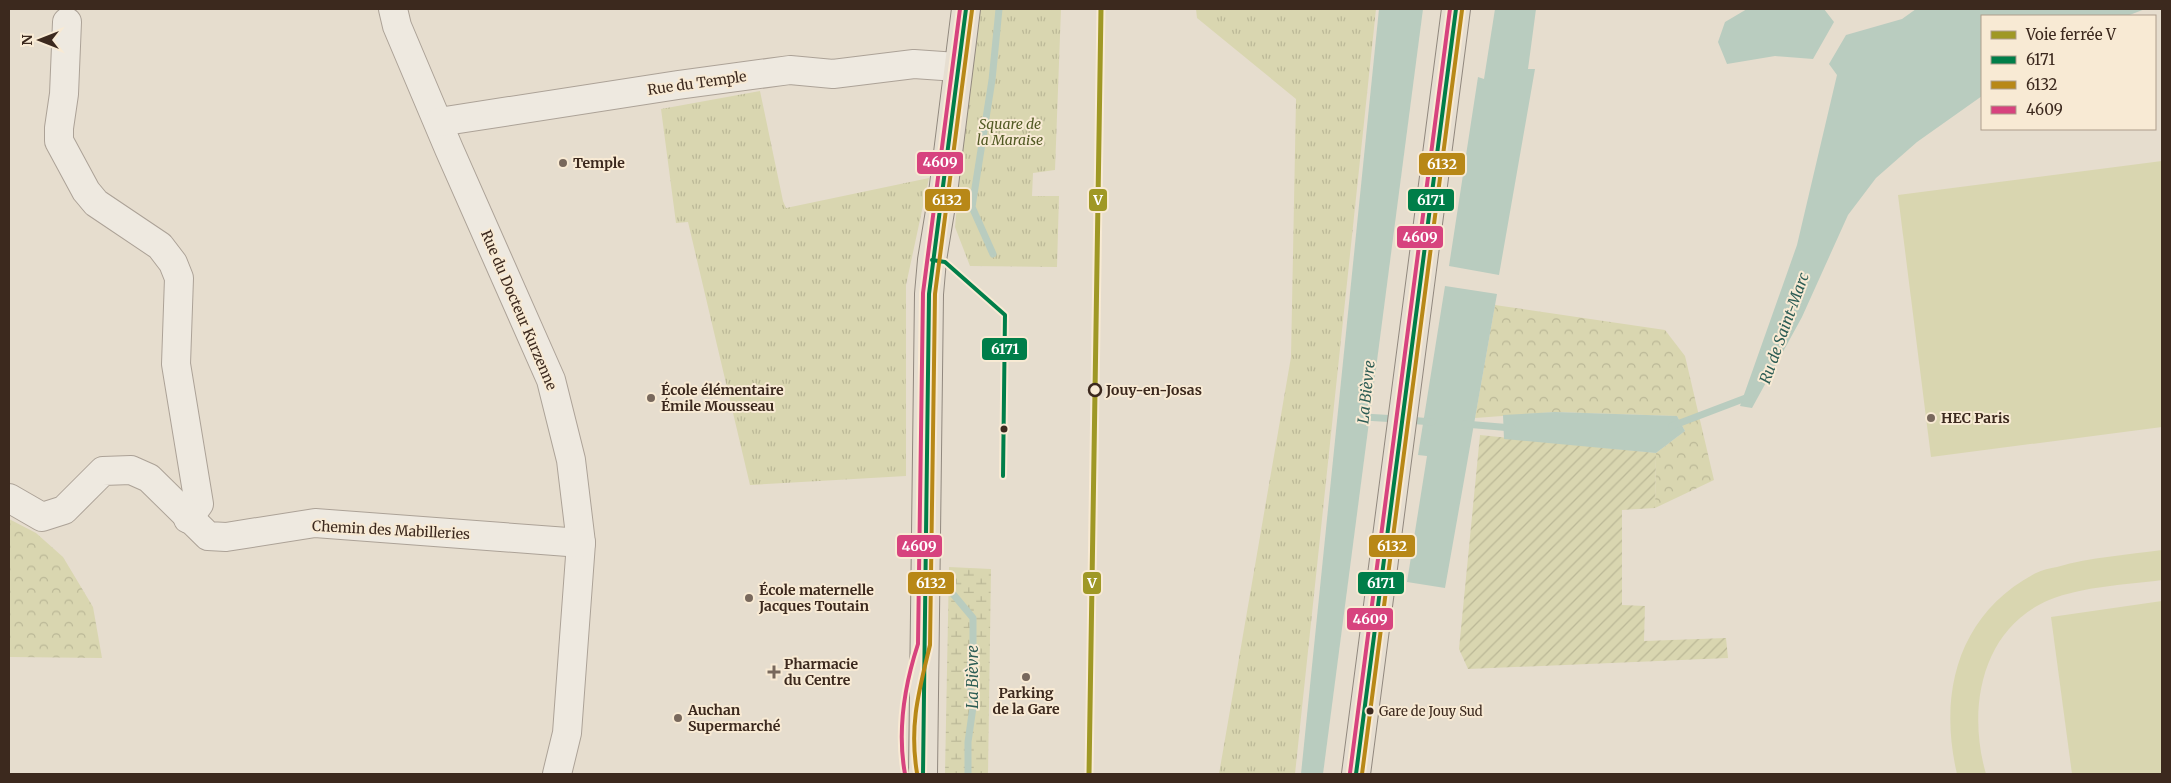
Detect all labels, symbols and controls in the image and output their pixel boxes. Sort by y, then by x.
north arrow [15,15,65,65]
legend [1981,15,2156,130]
text: Voie ferrée V [2025,25,2117,44]
text: N [18,34,36,46]
text: 6171 [2026,50,2055,69]
street label: Rue du Temple [646,67,748,99]
text: 6132 [2026,75,2058,94]
text: 4609 [2026,100,2063,119]
park label: Square de la Maraise [977,115,1043,149]
line badge: 4609 [916,151,964,175]
line badge: 6132 [1418,152,1466,176]
text: 4609 [922,153,958,171]
place label: Temple [573,154,625,172]
text: 6132 [1427,155,1457,173]
marker: Temple [557,157,569,169]
line badge: 6132 [924,188,971,212]
line badge: V [1088,188,1108,212]
line badge: 6171 [1407,188,1455,212]
text: 6132 [932,191,962,209]
text: V [1092,191,1103,209]
text: 6171 [1417,191,1446,209]
line badge: 4609 [1396,225,1444,249]
street label: Rue du Docteur Kurzenne [477,227,561,393]
text: 4609 [1402,228,1438,246]
water label: Ru de Saint-Marc [1755,270,1813,386]
line badge: 6171 [981,337,1028,361]
text: 6171 [991,340,1020,358]
water label: La Bièvre [1353,359,1379,425]
place label: École élémentaire Émile Mousseau [661,381,784,415]
place label: Jouy-en-Josas [1105,381,1202,399]
marker: Jouy-en-Josas [1088,383,1102,397]
marker: École élémentaire Émile Mousseau [645,392,657,404]
place label: HEC Paris [1941,409,2010,427]
marker: HEC Paris [1925,412,1937,424]
unlabelled marker [999,424,1009,434]
street label: Chemin des Mabilleries [312,517,470,543]
line badge: 4609 [896,534,943,558]
line badge: 6132 [1368,534,1416,558]
text: 4609 [901,537,937,555]
text: 6132 [1377,537,1407,555]
line badge: 6132 [907,571,955,595]
line badge: V [1082,571,1102,595]
line badge: 6171 [1357,571,1405,595]
text: 6132 [916,574,946,592]
text: V [1086,574,1097,592]
text: 6171 [1367,574,1396,592]
place label: École maternelle Jacques Toutain [758,581,874,615]
marker: École maternelle Jacques Toutain [743,592,755,604]
line badge: 4609 [1346,607,1394,631]
text: 4609 [1352,610,1388,628]
water label: La Bièvre [963,645,982,709]
place label: Pharmacie du Centre [784,655,859,689]
marker: Pharmacie du Centre [768,666,780,678]
marker: Parking de la Gare [1020,671,1032,683]
place label: Parking de la Gare [992,684,1060,718]
place label: Auchan Supermarché [687,701,781,735]
place label: Gare de Jouy Sud [1379,703,1483,720]
marker: Gare de Jouy Sud [1365,706,1375,716]
marker: Auchan Supermarché [672,712,684,724]

